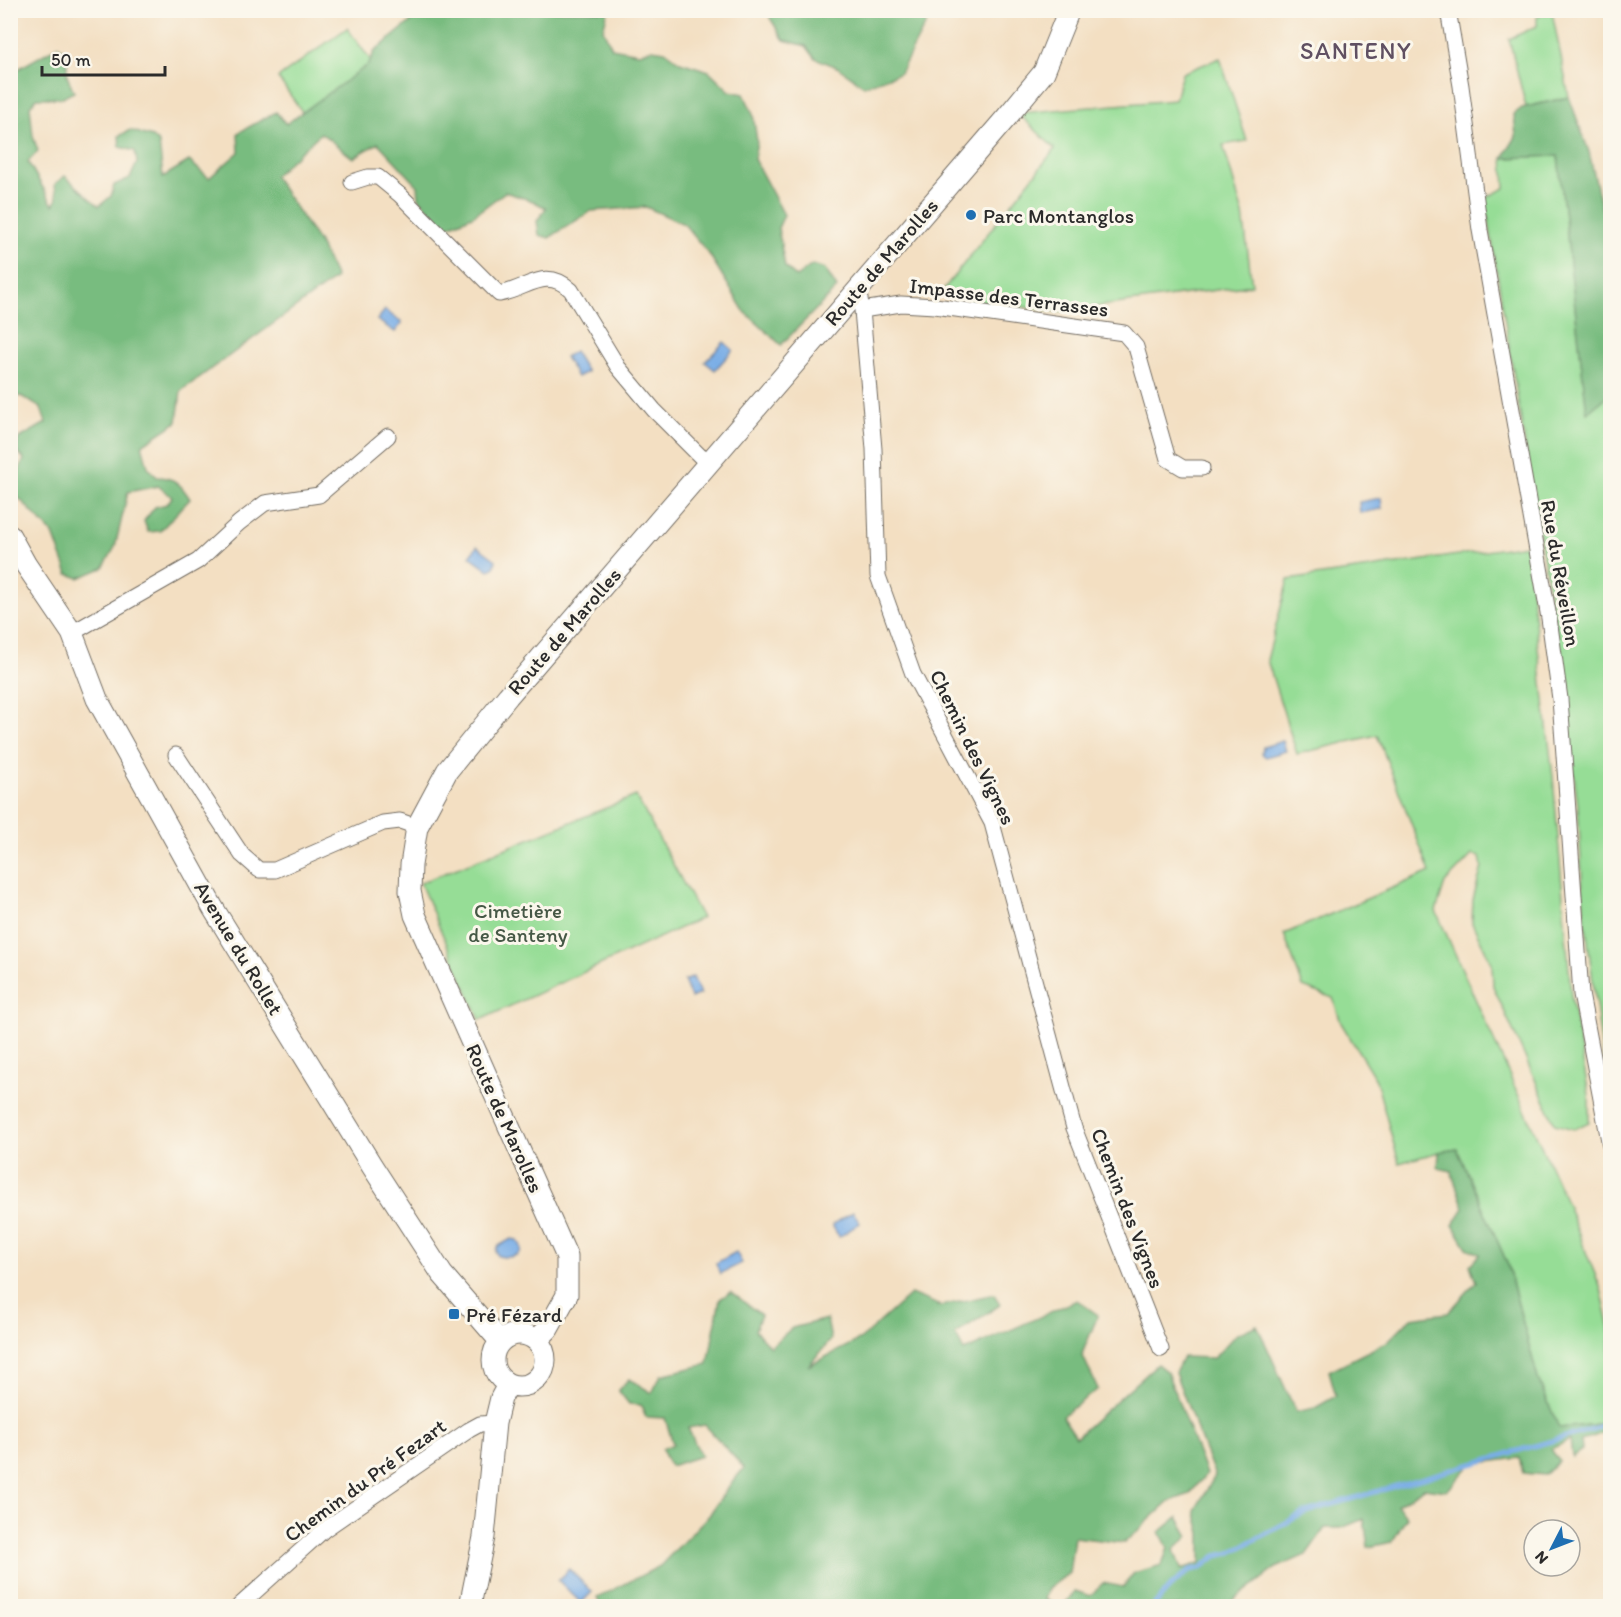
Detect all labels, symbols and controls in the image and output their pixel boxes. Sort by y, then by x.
district label: SANTENY [1300,36,1412,65]
scale bar [42,39,165,77]
text: 50 m [51,49,91,71]
street label: Route de Marolles [819,193,943,331]
place label: Parc Montanglos [983,203,1134,228]
marker: Parc Montanglos [964,208,978,222]
street label: Impasse des Terrasses [908,272,1110,322]
street label: Rue du Réveillon [1536,498,1586,648]
street label: Route de Marolles [502,562,626,700]
street label: Chemin des Vignes [925,665,1021,829]
street label: Avenue du Rollet [189,877,289,1019]
park label: Cimetière de Santeny [468,898,568,947]
street label: Route de Marolles [461,1040,549,1196]
street label: Chemin des Vignes [1086,1125,1170,1291]
place label: Pré Fézard [466,1302,563,1327]
marker: Pré Fézard [447,1307,461,1321]
street label: Chemin du Pré Fezart [279,1413,451,1547]
north arrow [1522,1518,1582,1578]
text: N [1531,1547,1552,1568]

